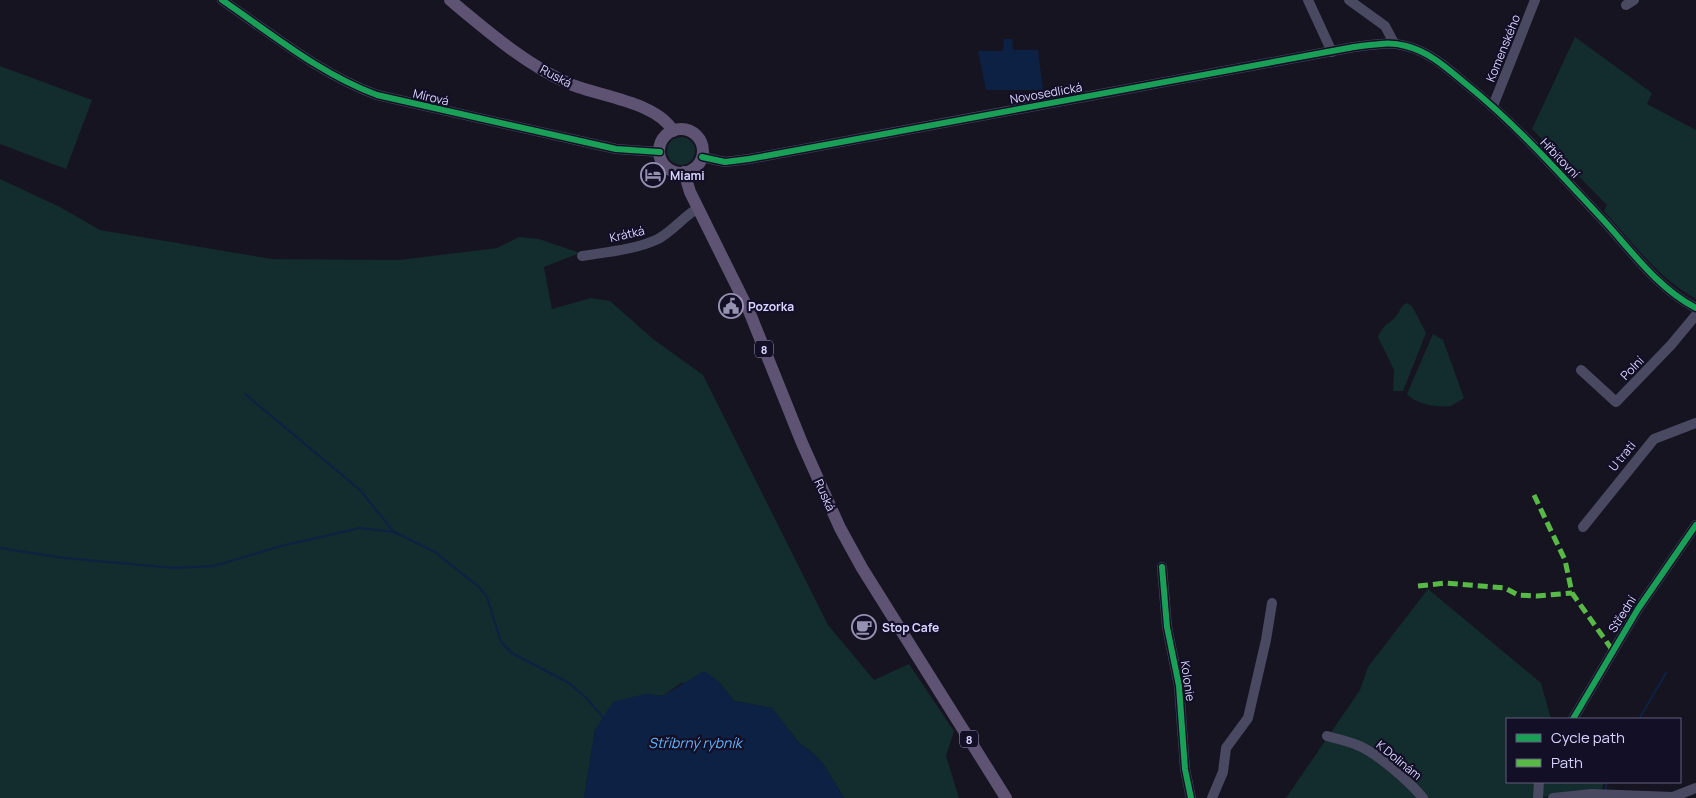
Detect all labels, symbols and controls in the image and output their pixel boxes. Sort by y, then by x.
street label: Komenského [1482,12,1524,84]
street label: Ruská [537,61,575,91]
street label: Novosedlická [1008,78,1084,108]
street label: Mírová [411,85,451,109]
street label: Hřbitovní [1537,134,1584,182]
hotel icon: Miami [640,162,666,188]
place label: Miami [670,167,705,184]
street label: Krátká [608,222,646,246]
public building icon: Pozorka [718,293,744,319]
place label: Pozorka [748,298,794,315]
road number: 8 [755,340,773,358]
street label: Polní [1616,352,1648,384]
street label: U trati [1605,437,1639,475]
street label: Ruská [810,476,840,514]
street label: Střední [1604,592,1640,636]
cafe icon: Stop Cafe [851,614,877,640]
place label: Stop Cafe [882,619,939,636]
street label: Kolonie [1177,660,1199,702]
legend [1506,718,1681,783]
text: Cycle path [1551,727,1625,748]
road number: 8 [960,731,978,748]
water label: Stříbrný rybník [648,733,744,752]
street label: K Dolinám [1373,736,1425,784]
text: Path [1551,752,1583,773]

